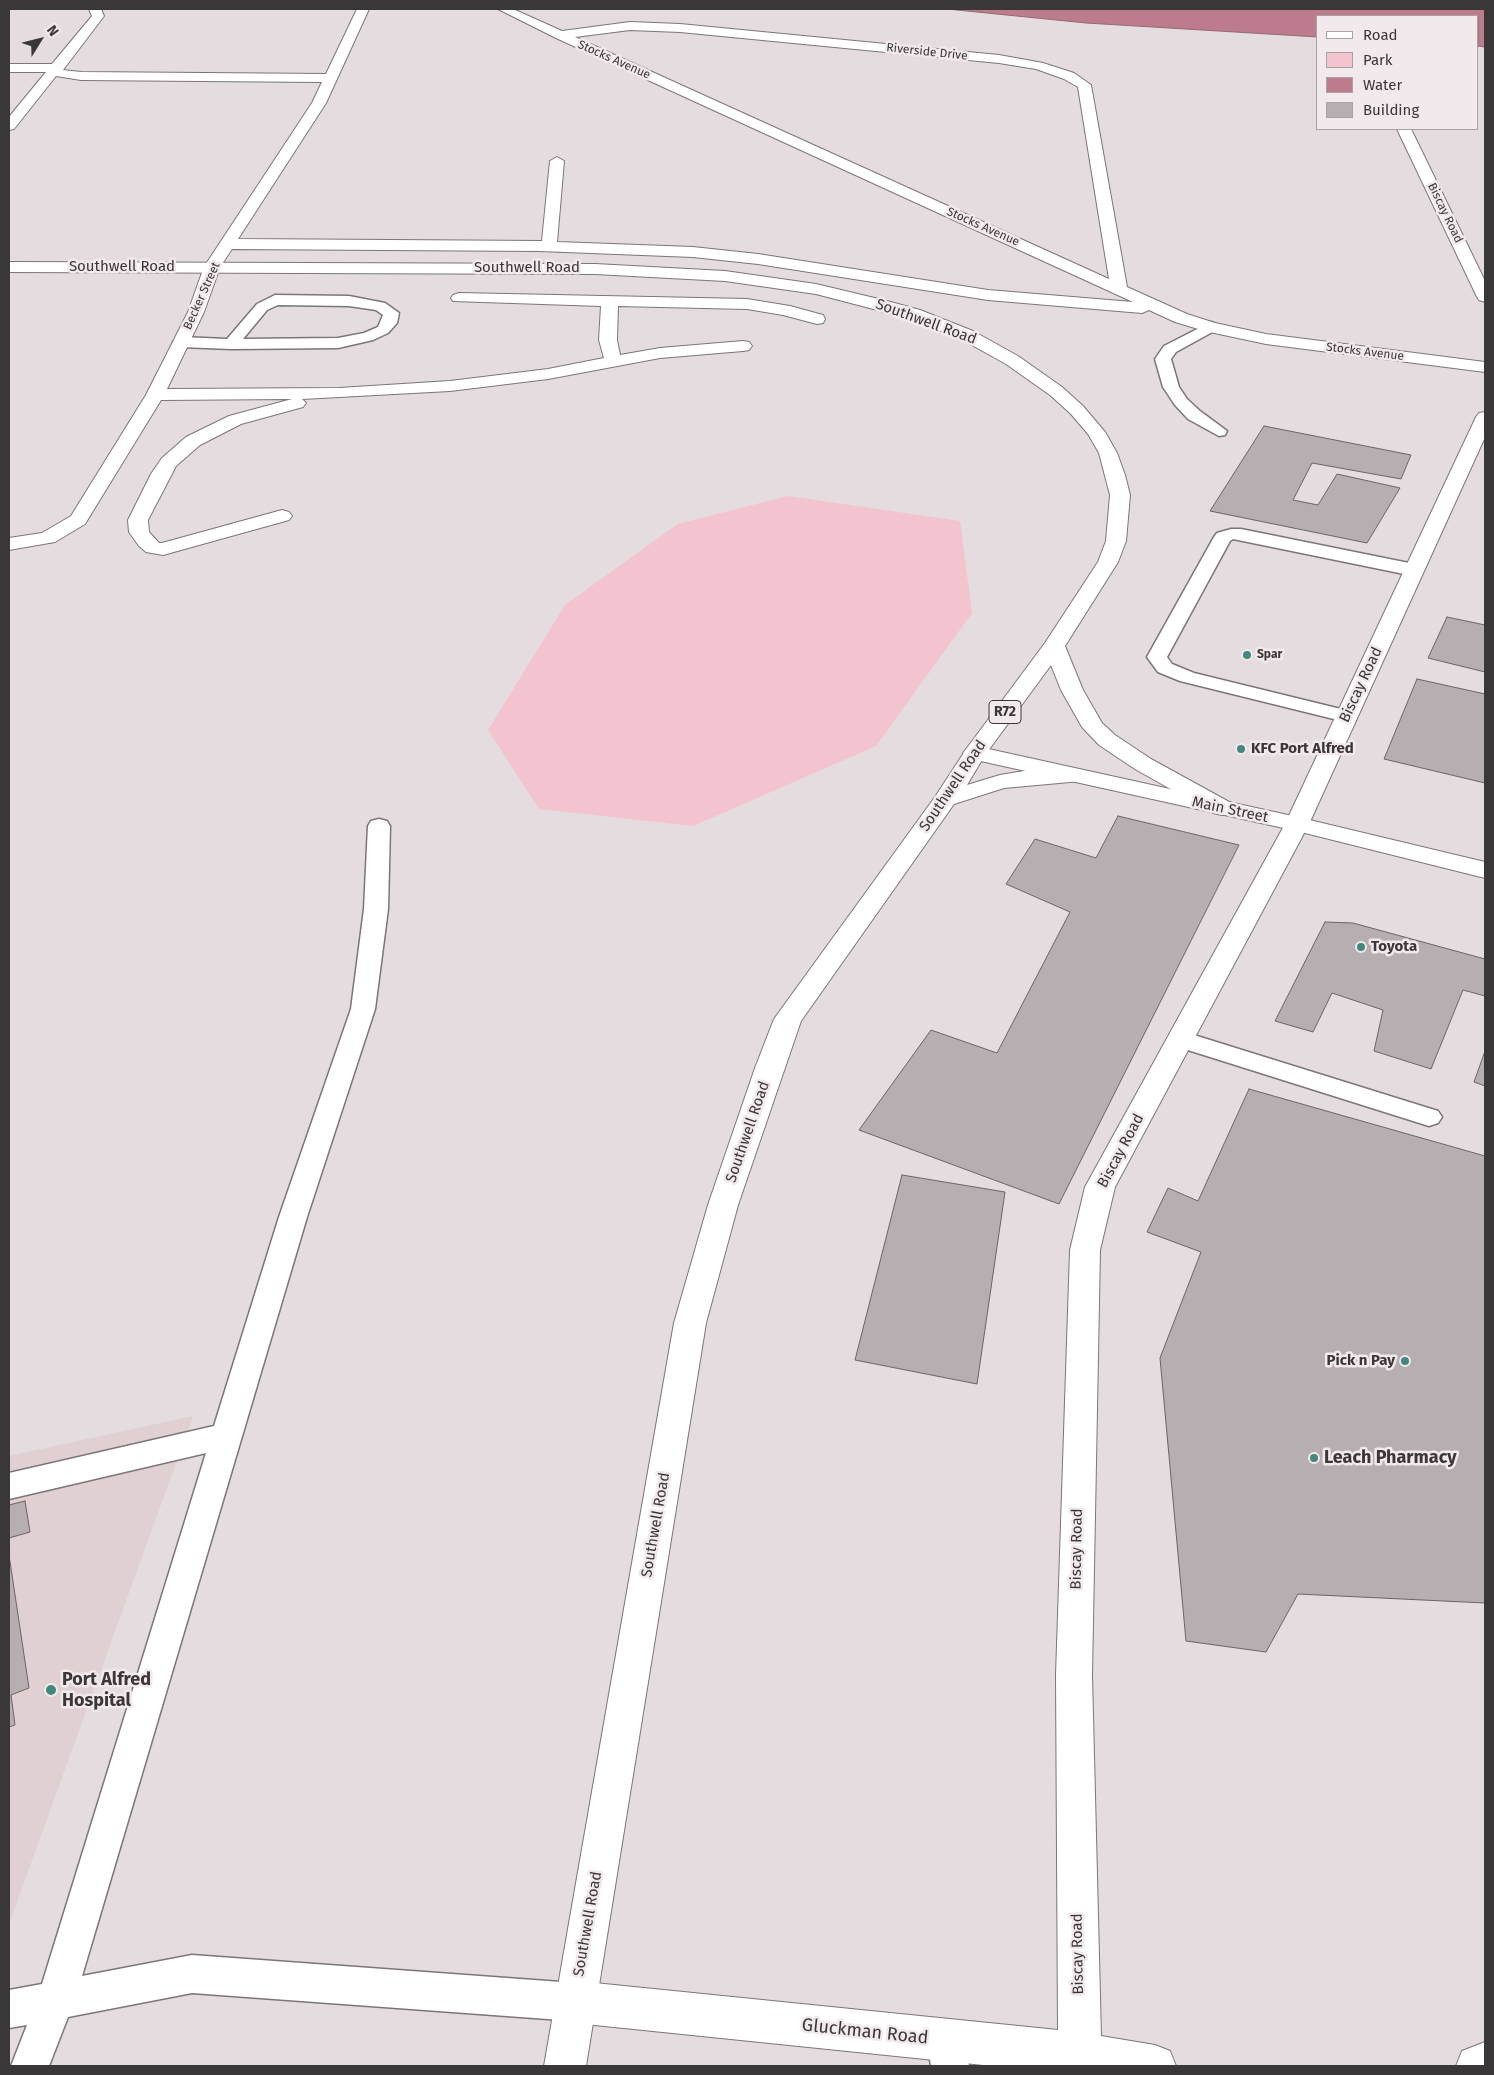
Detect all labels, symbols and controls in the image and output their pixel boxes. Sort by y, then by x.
north arrow [15,15,65,65]
legend [1316,15,1479,130]
text: N [43,22,62,40]
text: Road [1363,26,1398,44]
street label: Stocks Avenue [575,38,653,82]
street label: Riverside Drive [886,41,968,63]
text: Park [1363,51,1393,69]
text: Water [1363,76,1402,94]
text: Building [1363,101,1419,119]
street label: Biscay Road [1424,181,1466,245]
street label: Stocks Avenue [944,205,1022,249]
street label: Southwell Road [69,258,175,276]
street label: Southwell Road [474,259,580,277]
street label: Becker Street [181,260,223,332]
street label: Southwell Road [873,295,979,349]
street label: Stocks Avenue [1325,340,1405,364]
street label: Biscay Road [1336,644,1386,726]
place label: Spar [1257,648,1282,662]
marker: Spar [1241,649,1253,661]
road number: R72 [989,700,1021,724]
street label: Southwell Road [916,737,990,835]
place label: KFC Port Alfred [1251,740,1354,758]
marker: KFC Port Alfred [1235,743,1247,755]
street label: Main Street [1190,793,1270,827]
place label: Toyota [1371,938,1417,956]
marker: Toyota [1355,941,1367,953]
street label: Southwell Road [722,1079,774,1185]
street label: Biscay Road [1094,1111,1148,1191]
place label: Pick n Pay [1327,1352,1395,1370]
marker: Pick n Pay [1399,1355,1411,1367]
place label: Leach Pharmacy [1324,1447,1457,1469]
marker: Leach Pharmacy [1308,1452,1320,1464]
street label: Southwell Road [638,1471,674,1579]
street label: Biscay Road [1067,1508,1087,1590]
place label: Port Alfred Hospital [62,1669,151,1712]
marker: Port Alfred Hospital [44,1683,58,1697]
street label: Southwell Road [570,1870,606,1978]
street label: Biscay Road [1068,1913,1088,1995]
street label: Gluckman Road [801,2015,929,2049]

